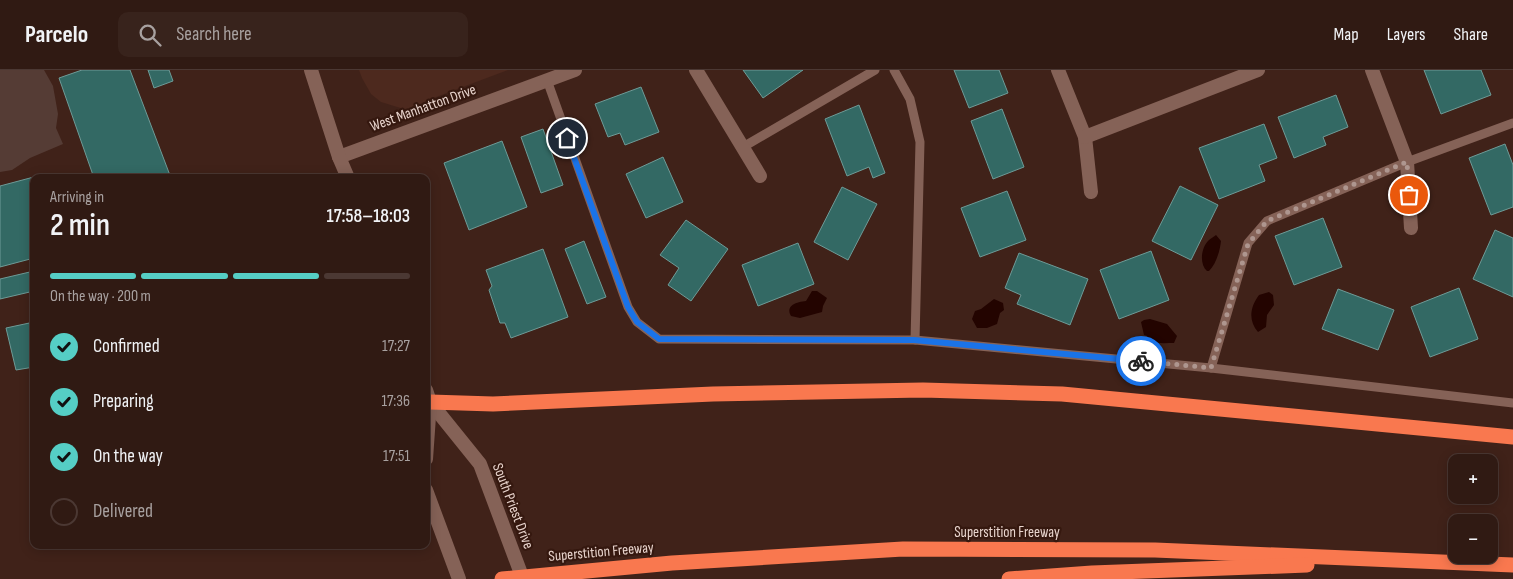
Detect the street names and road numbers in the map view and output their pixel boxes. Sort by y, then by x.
street label: West Manhatton Drive [367,80,479,136]
street label: South Priest Drive [488,460,538,552]
street label: Superstition Freeway [954,523,1060,542]
street label: Superstition Freeway [548,538,655,566]

